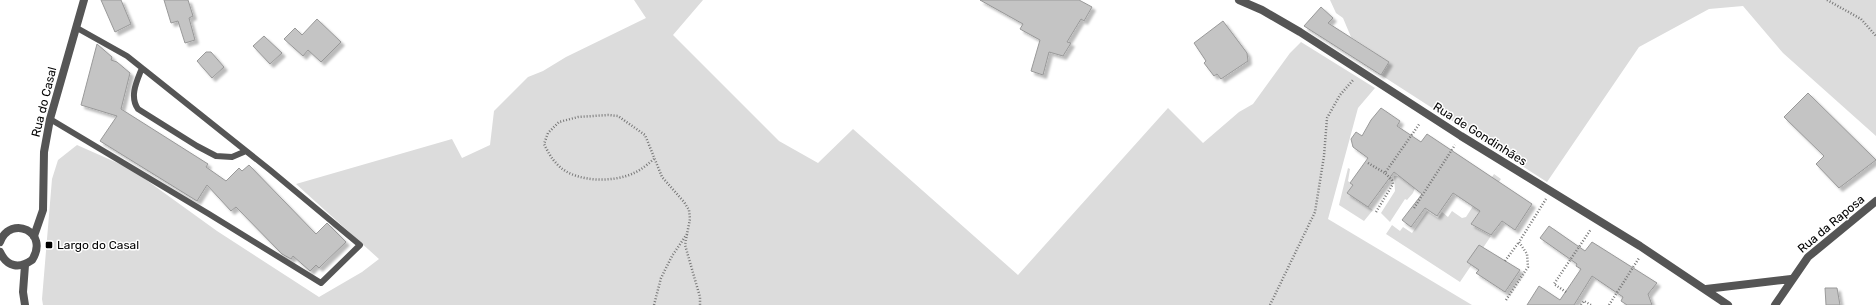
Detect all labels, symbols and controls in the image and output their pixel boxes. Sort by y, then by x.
street label: Rua do Casal [29,65,60,139]
street label: Rua de Gondinhães [1431,99,1529,169]
street label: Rua da Raposa [1795,192,1867,256]
place label: Largo do Casal [57,238,139,252]
marker: Largo do Casal [44,240,54,250]

